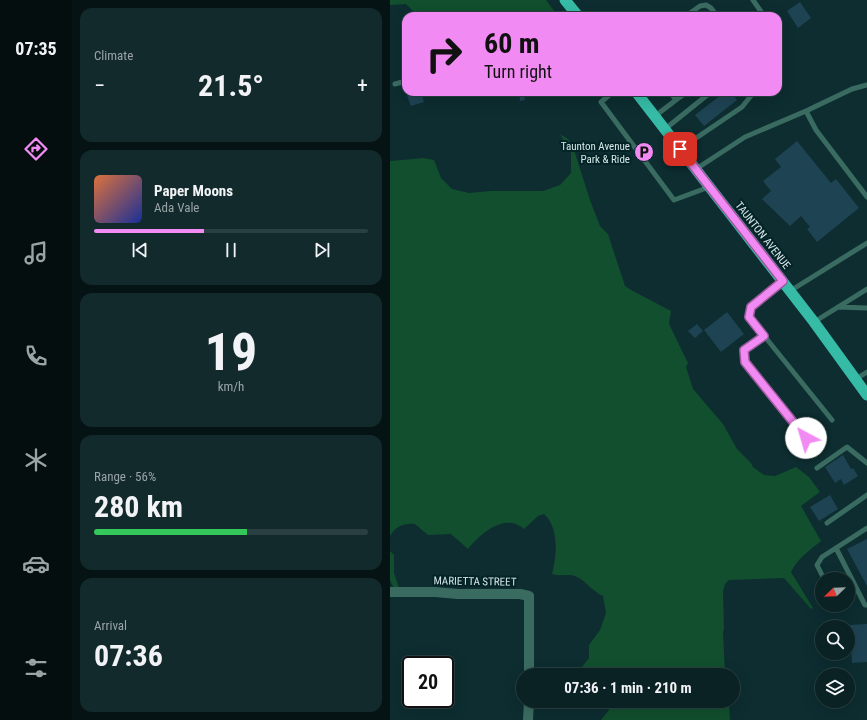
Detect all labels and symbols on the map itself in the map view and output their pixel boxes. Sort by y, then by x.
pin [663,132,697,166]
place label: Taunton Avenue Park & Ride [561,140,630,166]
parking icon: Taunton Avenue Park & Ride [633,141,655,163]
street label: TAUNTON AVENUE [732,199,793,272]
position arrow [785,417,827,459]
north arrow [815,572,855,612]
street label: MARIETTA STREET [433,574,517,589]
speed limit sign: 20 [402,656,454,708]

